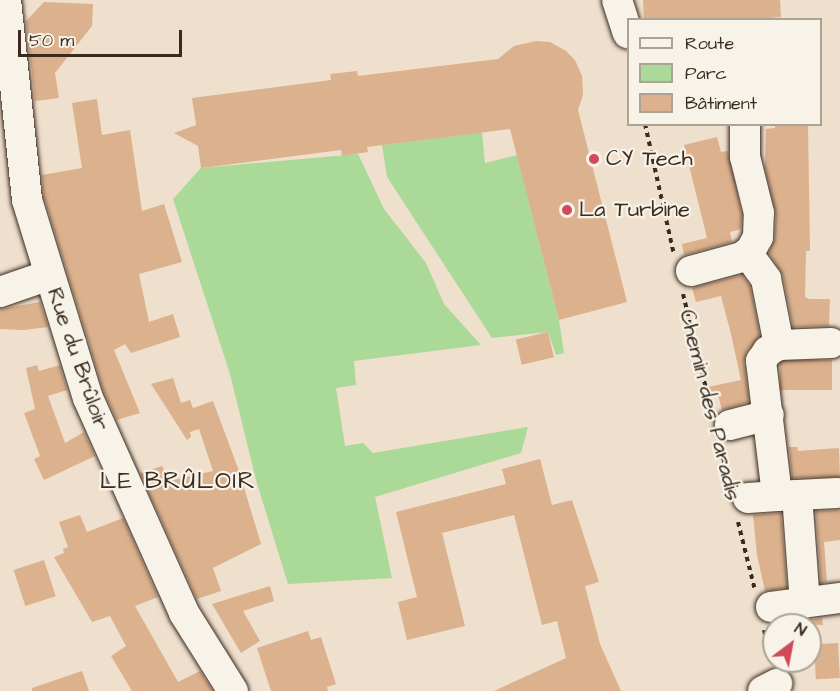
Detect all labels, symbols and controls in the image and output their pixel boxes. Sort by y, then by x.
scale bar [21,18,184,56]
legend [627,18,822,126]
text: 50 m [29,28,74,53]
text: Route [685,31,734,56]
text: Parc [685,61,727,86]
text: Bâtiment [685,91,757,116]
place label: CY Tech [606,146,693,172]
marker: CY Tech [587,152,601,166]
place label: La Turbine [579,197,690,223]
marker: La Turbine [560,203,574,217]
street label: Rue du Brûloir [41,284,115,434]
street label: Chemin des Paradis [673,307,747,503]
district label: LE BRÛLOIR [100,468,256,496]
north arrow [762,613,822,673]
text: N [790,617,811,641]

